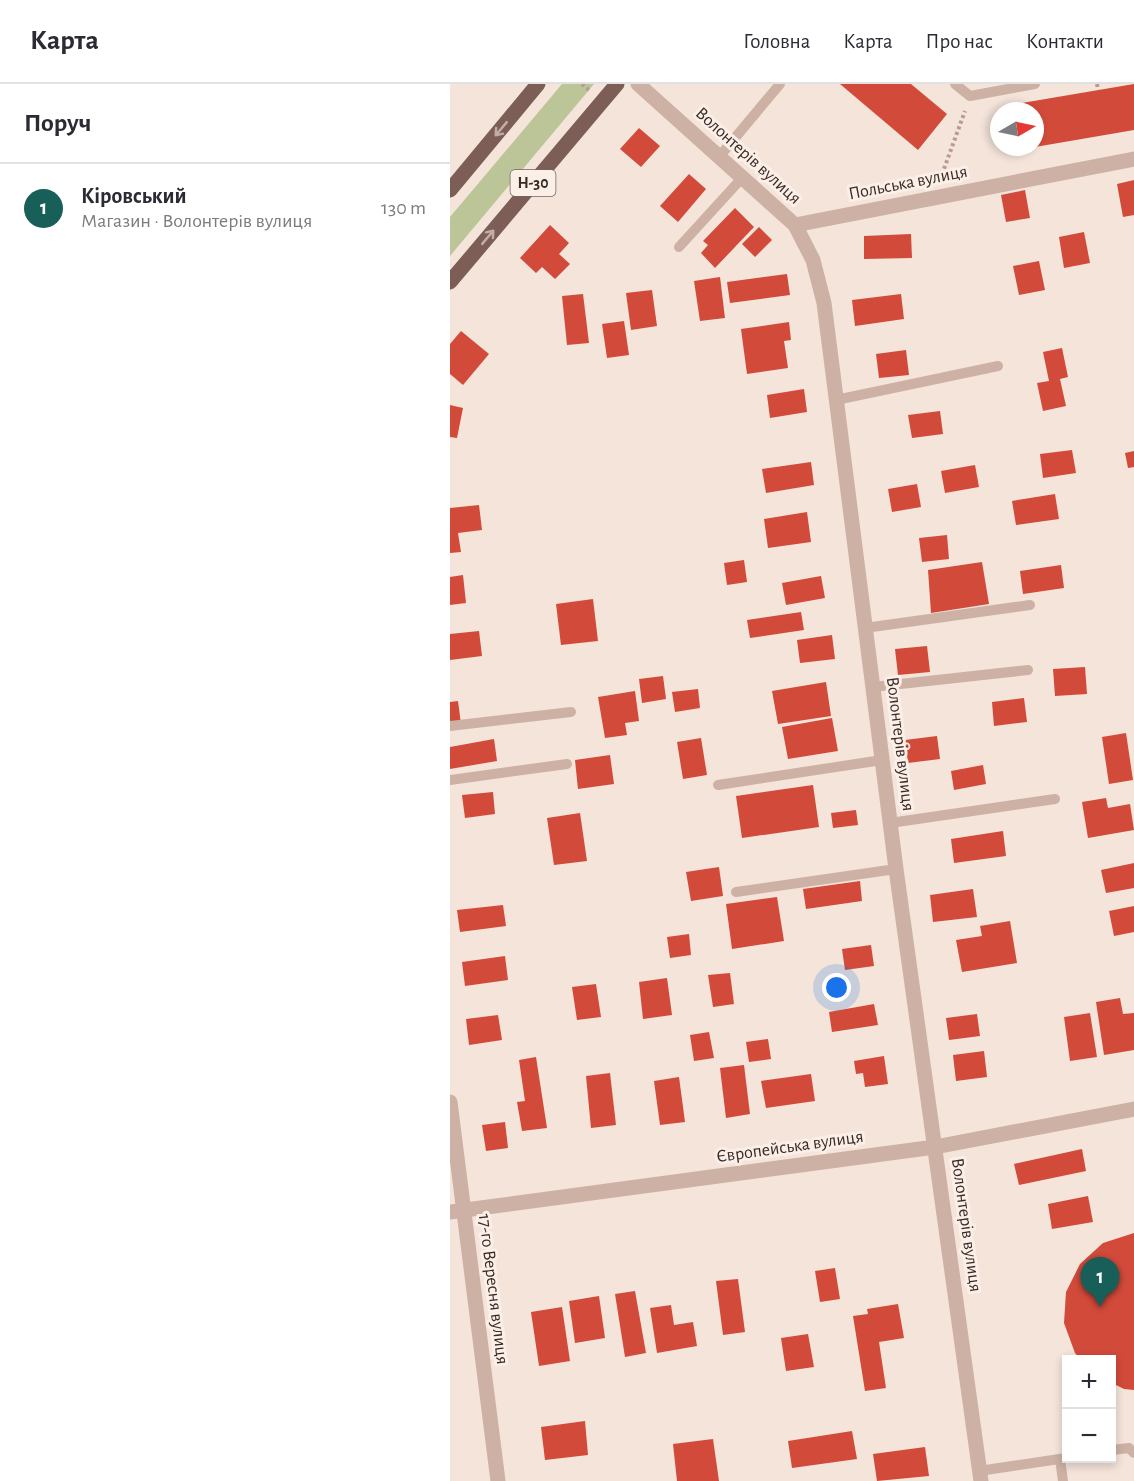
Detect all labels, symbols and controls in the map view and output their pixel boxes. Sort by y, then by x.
text: Карта [30,27,99,55]
text: Головна [743,31,810,52]
text: Карта [843,31,893,52]
text: Про нас [926,31,993,52]
text: Контакти [1026,31,1104,52]
north arrow [990,102,1044,156]
street label: Волонтерів вулиця [692,104,804,208]
text: Поруч [24,110,91,136]
one-way arrow [494,121,507,137]
street label: Польська вулиця [847,163,969,203]
road number: Н-30 [510,170,556,196]
text: Кіровський [81,185,187,207]
text: 1 [40,198,47,218]
text: 130 m [381,198,426,218]
text: Магазин · Волонтерів вулиця [81,211,312,231]
one-way arrow [481,229,494,245]
street label: Волонтерів вулиця [883,676,917,812]
your location [822,973,851,1002]
street label: Європейська вулиця [715,1128,865,1166]
street label: Волонтерів вулиця [948,1157,984,1293]
street label: 17-го Вересня вулиця [475,1213,511,1365]
pin: 1 [1080,1258,1120,1307]
map controls [1062,1355,1116,1463]
button: + [1062,1355,1116,1409]
button: − [1062,1409,1116,1463]

